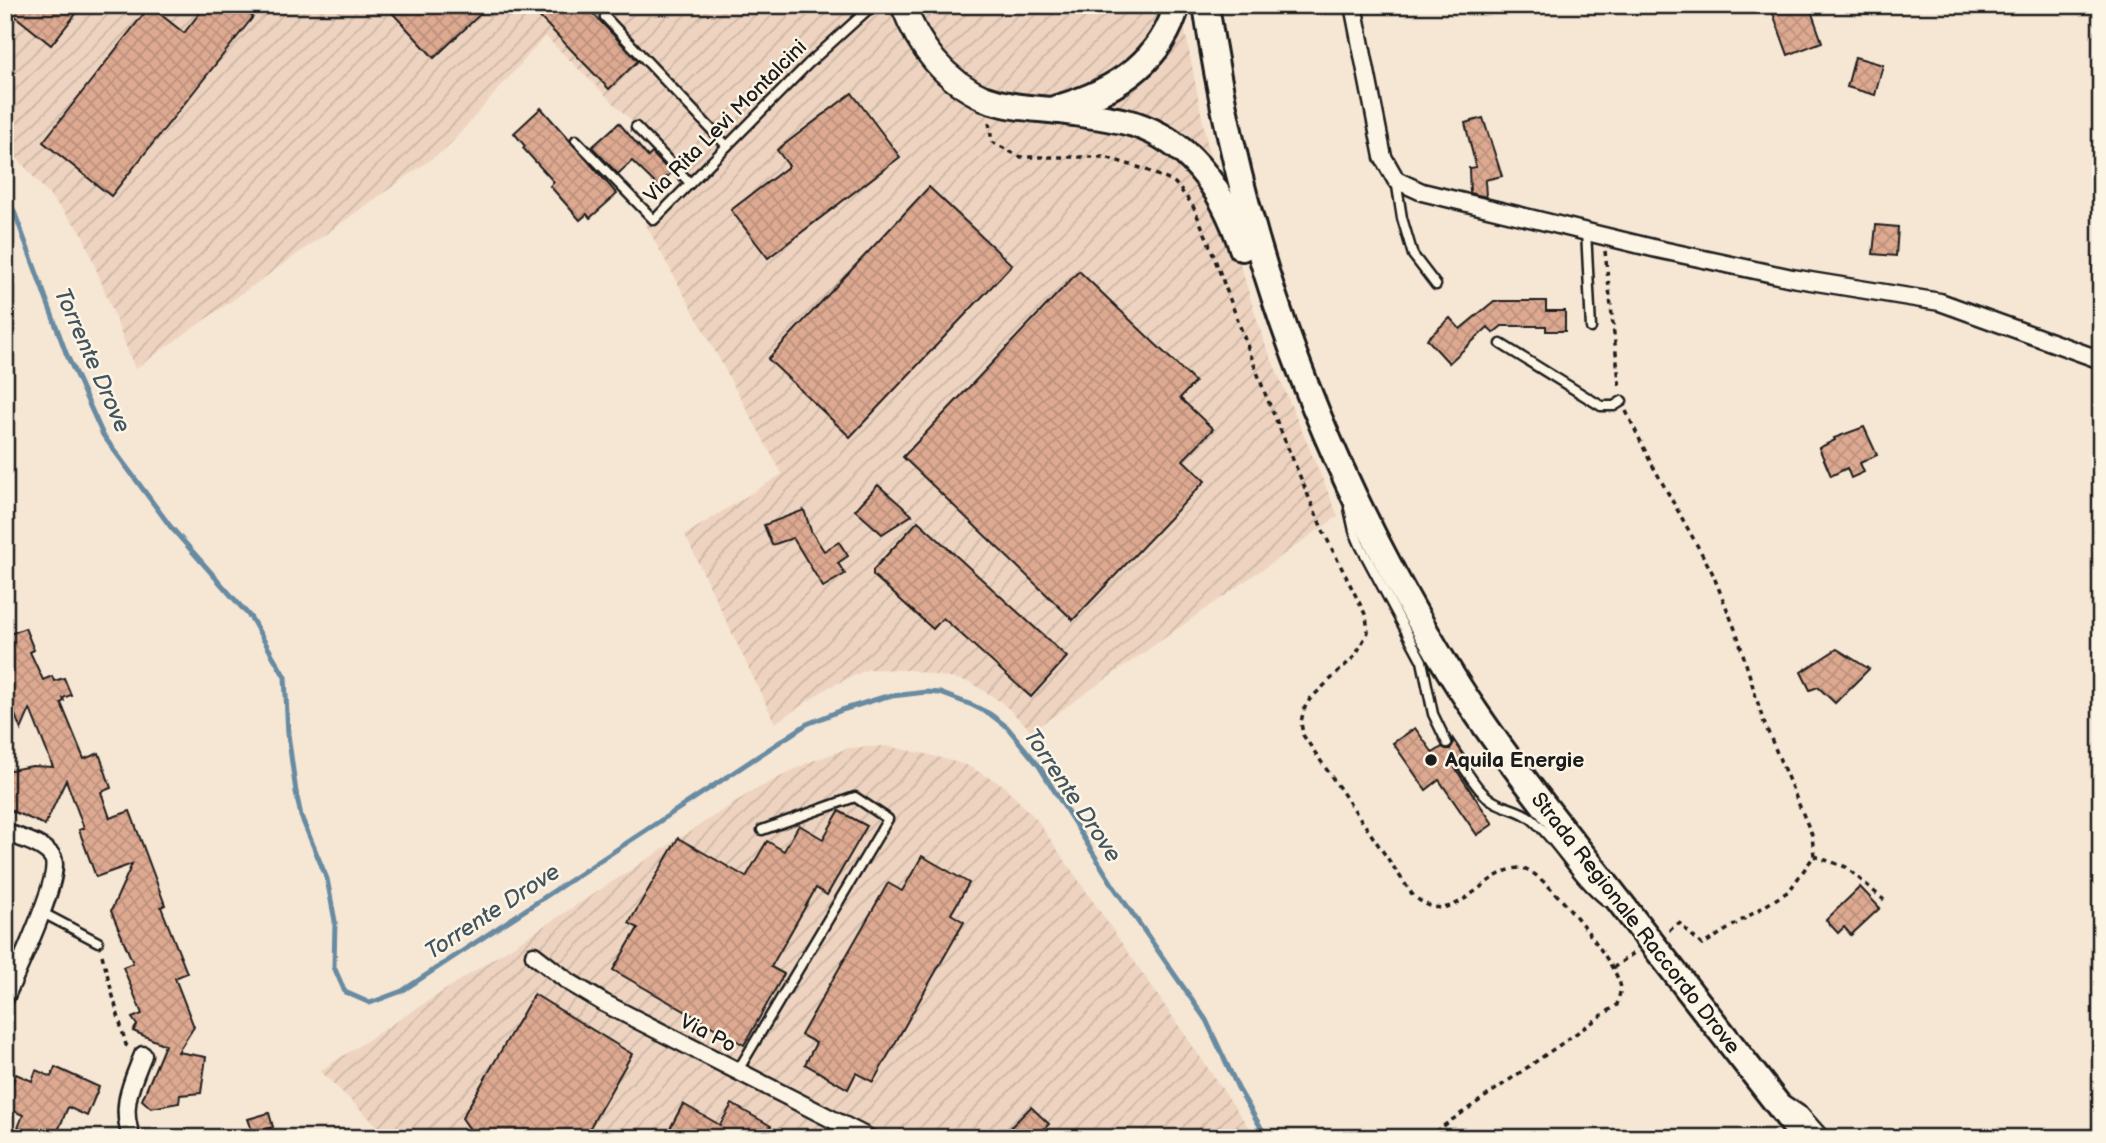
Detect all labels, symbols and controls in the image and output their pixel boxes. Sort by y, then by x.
street label: Via Rita Levi Montalcini [639,35,812,208]
water label: Torrente Drove [48,284,136,437]
water label: Torrente Drove [1017,723,1127,868]
place label: Aquila Energie [1444,748,1584,773]
marker: Aquila Energie [1423,752,1439,768]
street label: Strada Regionale Raccordo Drove [1526,788,1745,1059]
water label: Torrente Drove [420,858,565,966]
street label: Via Po [675,1009,740,1058]

